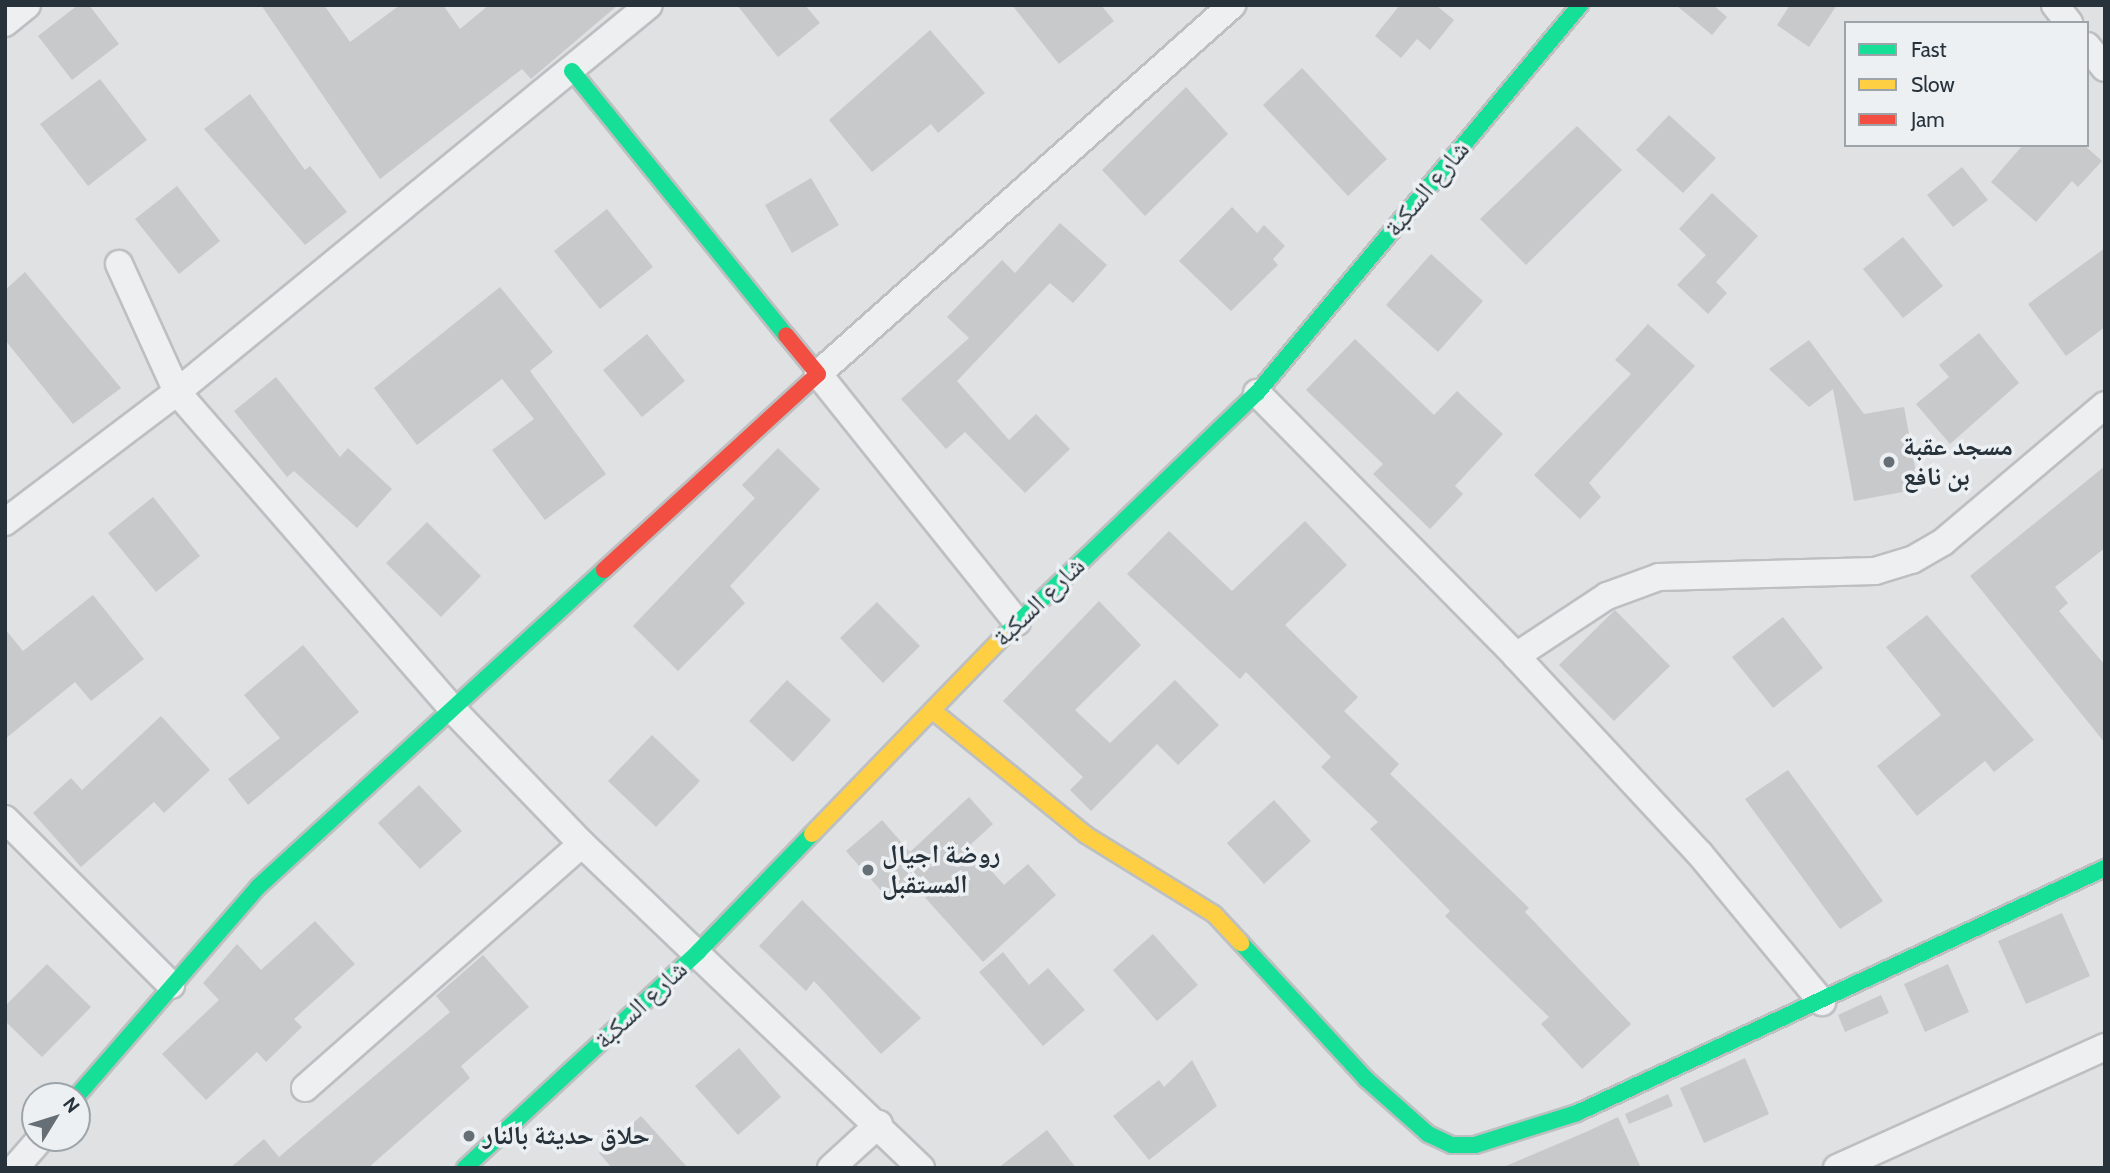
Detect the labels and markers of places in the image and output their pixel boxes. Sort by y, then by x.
place label: مسجد عقبة بن نافع [1903,431,2013,492]
marker: مسجد عقبة بن نافع [1881,454,1897,470]
place label: روضة اجيال المستقبل [882,839,1000,900]
marker: روضة اجيال المستقبل [860,862,876,878]
place label: حلاق حديثة بالنار [483,1120,650,1152]
marker: حلاق حديثة بالنار [461,1128,477,1144]

